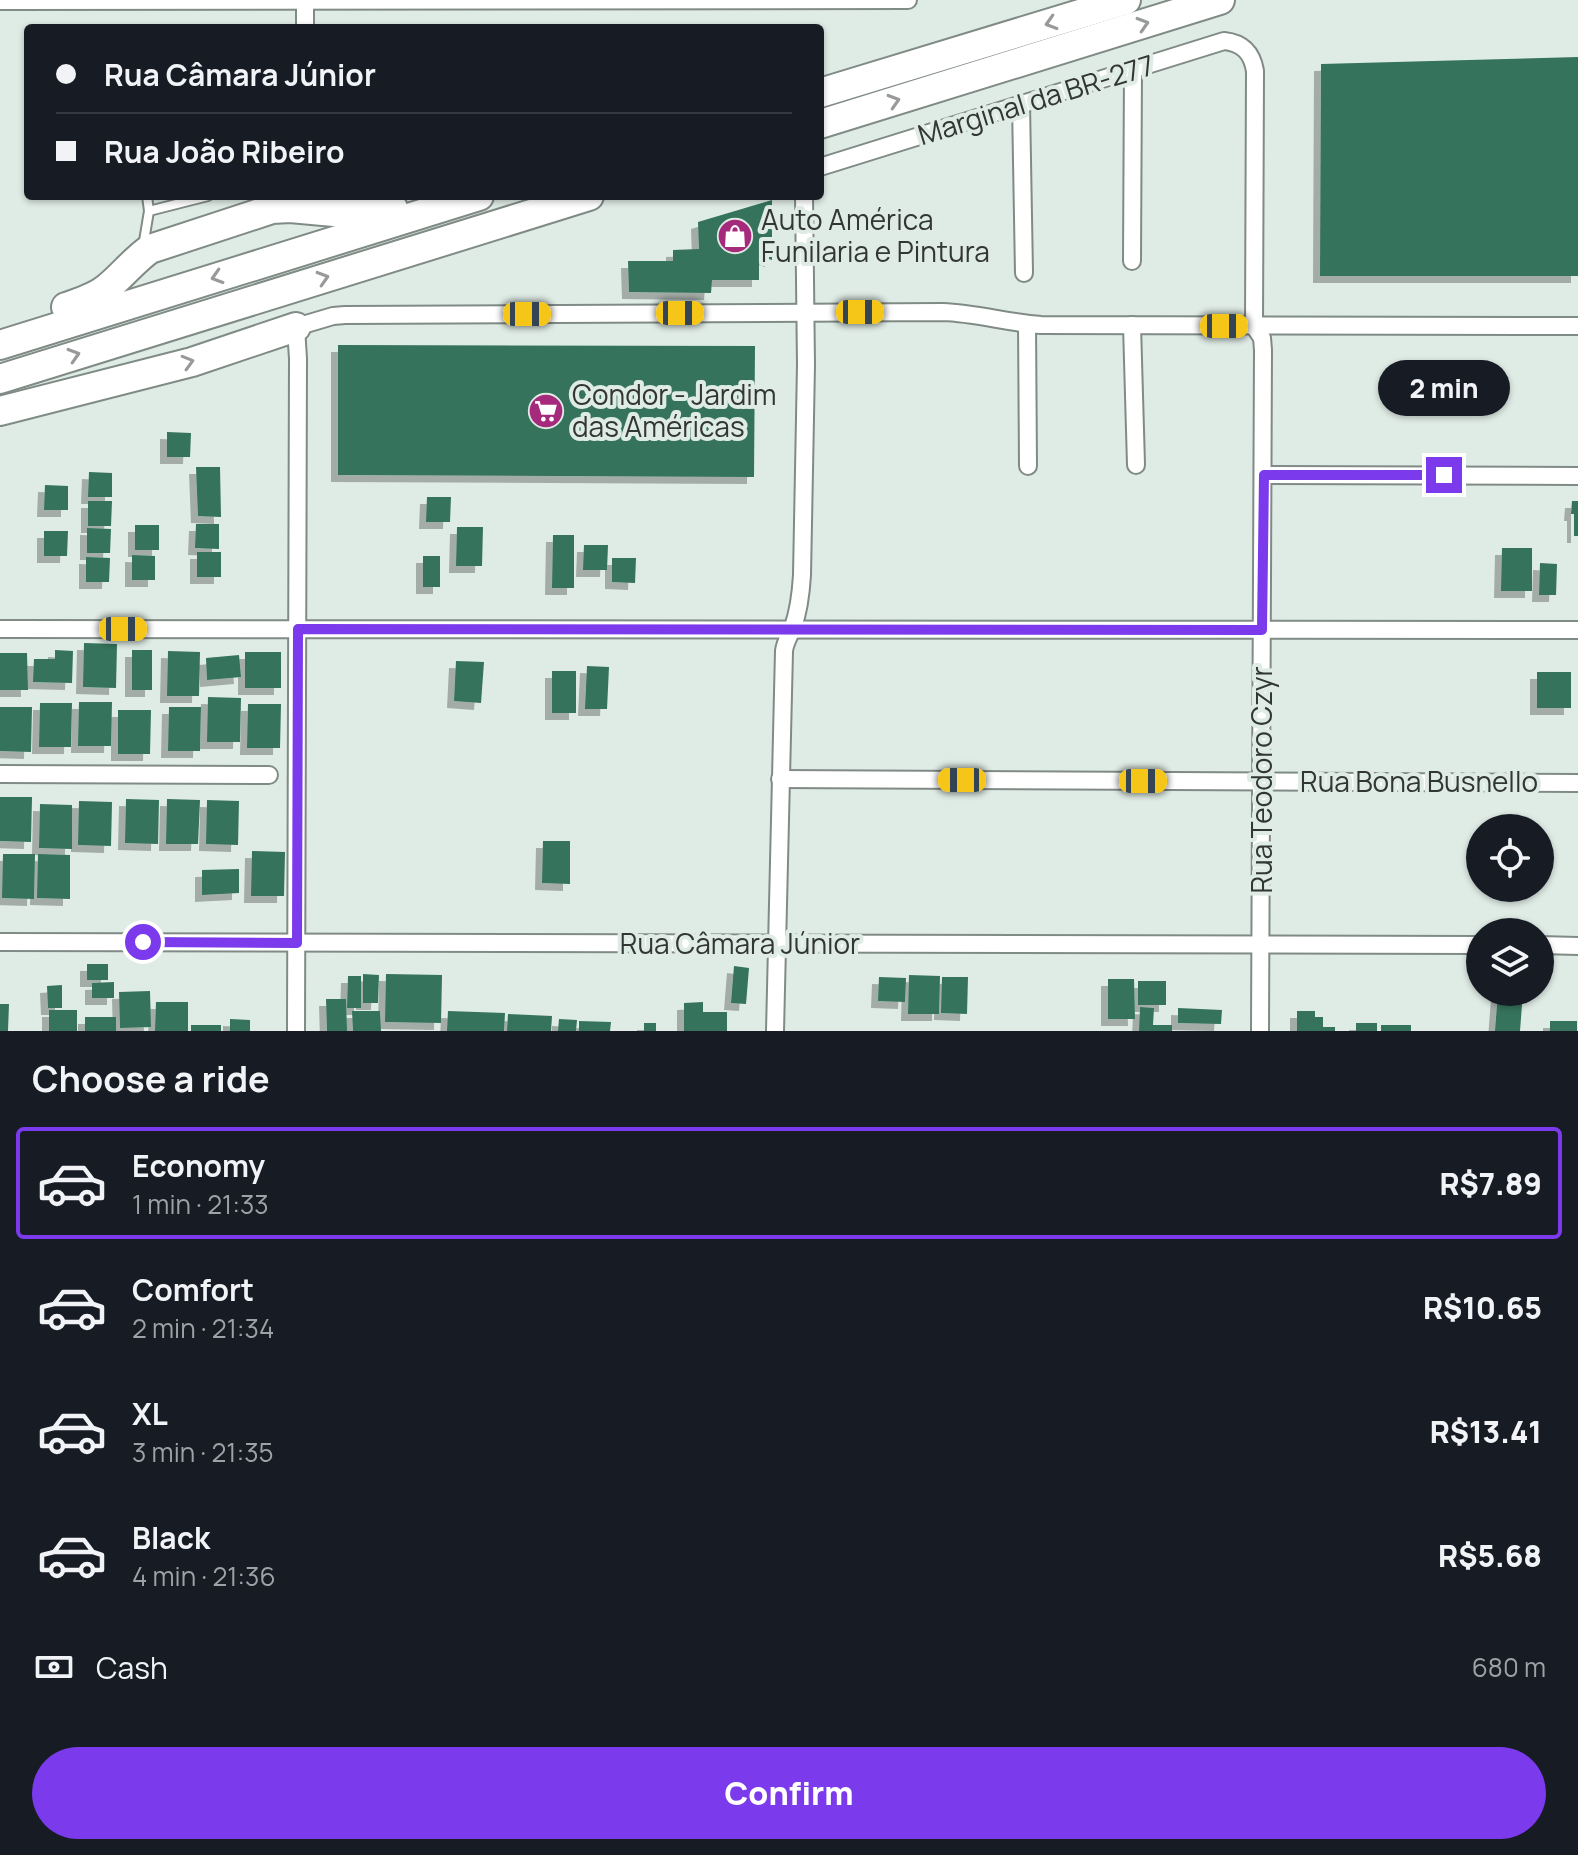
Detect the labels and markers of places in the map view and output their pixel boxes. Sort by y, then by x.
place label: Auto América Funilaria e Pintura [761,200,990,270]
shop icon: Auto América Funilaria e Pintura [716,217,754,255]
place label: Condor - Jardim das Américas [572,375,777,445]
supermarket icon: Condor - Jardim das Américas [527,392,565,430]

